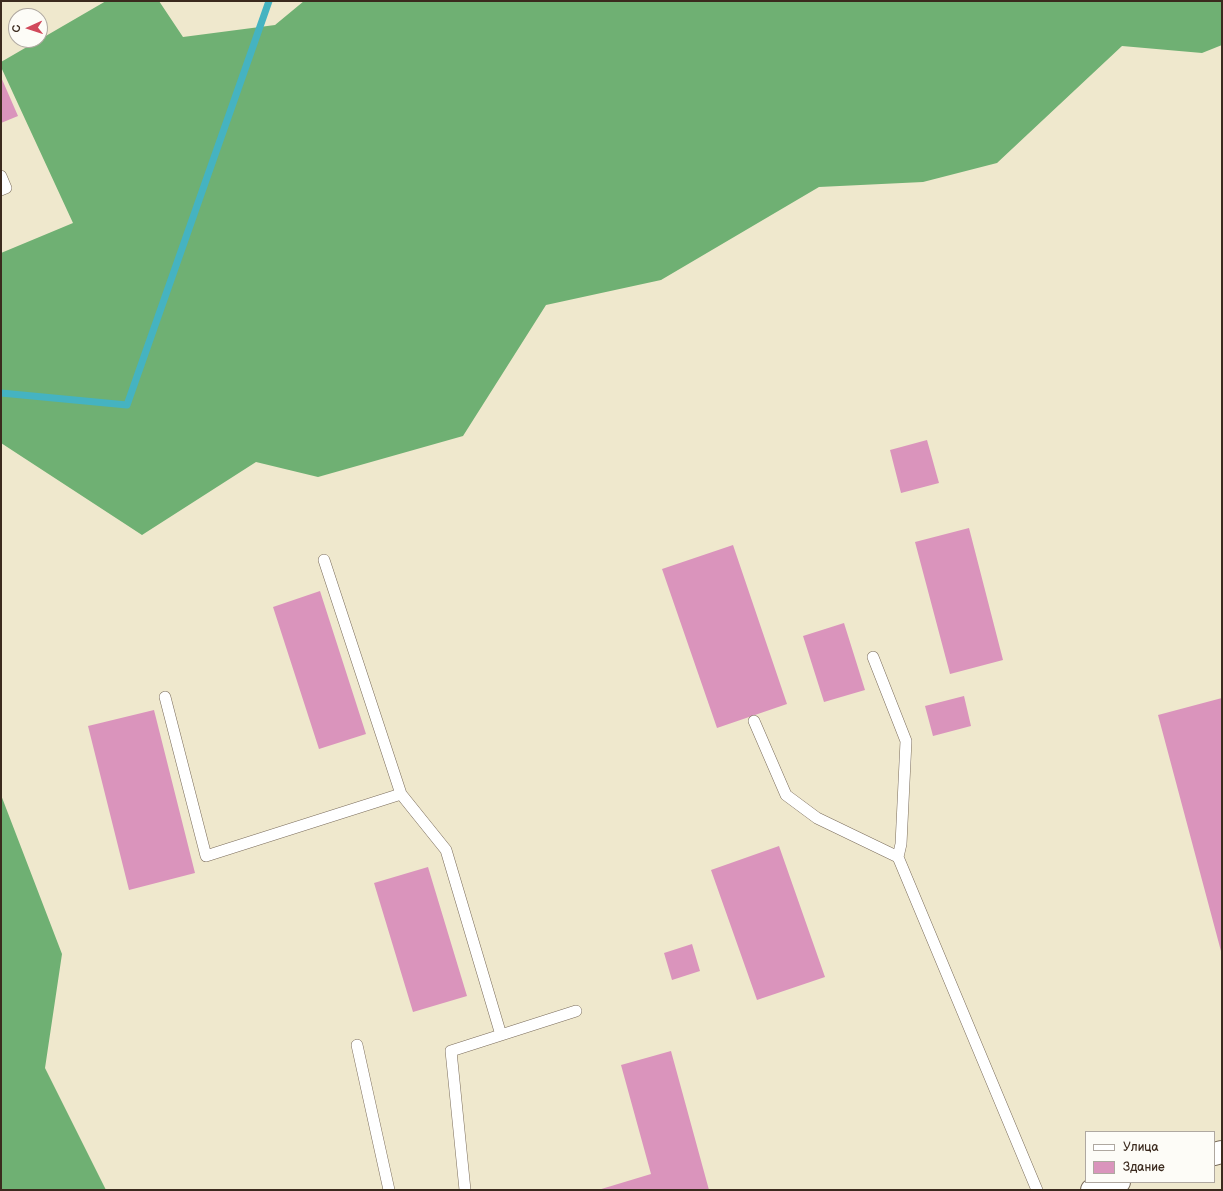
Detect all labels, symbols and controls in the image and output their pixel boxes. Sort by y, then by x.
north arrow [8,8,48,48]
text: С [10,24,23,33]
legend [1085,1131,1215,1183]
text: Улица [1123,1140,1159,1155]
text: Здание [1123,1160,1165,1175]

